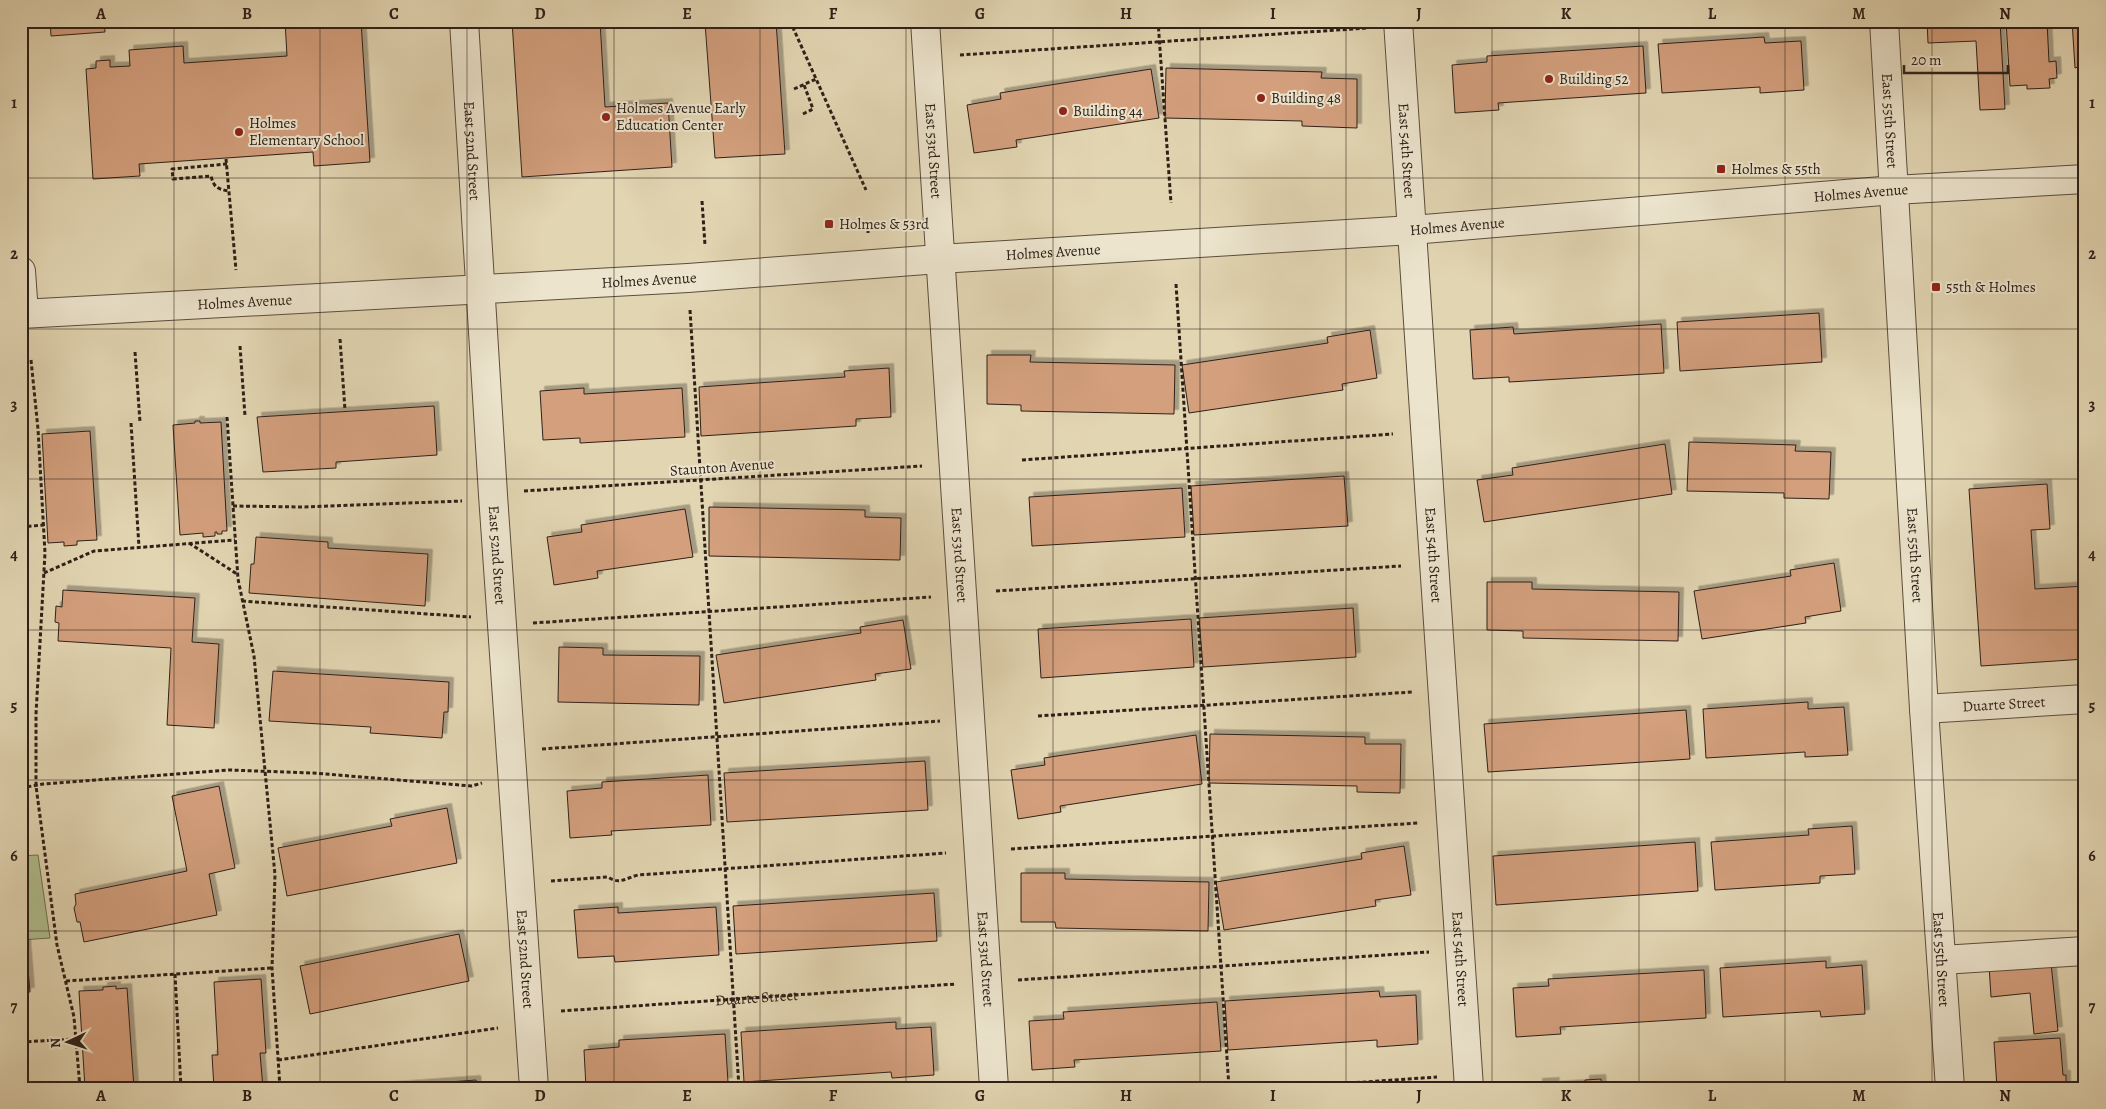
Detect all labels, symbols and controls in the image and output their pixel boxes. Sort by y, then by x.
text: A [95,3,107,25]
text: B [242,3,252,25]
text: C [389,3,399,25]
text: D [534,3,546,25]
text: E [682,3,692,25]
text: F [829,3,838,25]
text: G [975,3,985,25]
text: H [1120,3,1132,25]
text: I [1270,3,1276,25]
text: J [1416,3,1422,25]
text: K [1561,3,1572,25]
text: L [1708,3,1717,25]
text: M [1852,3,1866,25]
text: N [1999,3,2011,25]
scale bar [1904,42,2007,74]
text: 20 m [1911,50,1942,70]
place label: Building 52 [1559,69,1629,89]
marker: Building 52 [1543,73,1555,85]
street label: East 55th Street [1877,73,1903,169]
place label: Building 48 [1271,88,1341,108]
text: 1 [11,92,17,114]
marker: Building 48 [1255,92,1267,104]
text: 1 [2089,92,2095,114]
place label: Holmes Avenue Early Education Center [616,98,746,135]
street label: East 52nd Street [459,101,485,201]
place label: Building 44 [1073,101,1143,121]
street label: East 53rd Street [920,102,946,199]
street label: East 54th Street [1393,102,1420,199]
marker: Building 44 [1057,105,1069,117]
marker: Holmes Avenue Early Education Center [600,111,612,123]
place label: Holmes Elementary School [249,113,364,150]
marker: Holmes Elementary School [233,126,245,138]
place label: Holmes & 55th [1731,159,1821,179]
marker: Holmes & 55th [1715,163,1727,175]
street label: Holmes Avenue [1813,179,1909,207]
street label: Holmes Avenue [1409,212,1506,240]
place label: Holmes & 53rd [839,214,930,234]
marker: Holmes & 53rd [823,218,835,230]
street label: Holmes Avenue [1005,239,1101,265]
text: 2 [10,243,18,265]
text: 2 [2088,243,2096,265]
street label: Holmes Avenue [601,267,698,293]
place label: 55th & Holmes [1946,277,2036,297]
marker: 55th & Holmes [1930,281,1942,293]
street label: Holmes Avenue [197,289,293,314]
text: 3 [11,394,18,416]
text: 3 [2089,394,2096,416]
street label: Staunton Avenue [669,453,775,481]
street label: East 52nd Street [484,505,511,605]
street label: East 53rd Street [946,506,973,603]
street label: East 54th Street [1420,506,1447,603]
street label: East 55th Street [1902,507,1928,603]
text: 4 [10,544,18,566]
text: 4 [2088,544,2096,566]
street label: Duarte Street [1962,691,2046,717]
text: 5 [11,695,18,717]
text: 5 [2089,695,2096,717]
text: 6 [10,845,18,867]
text: 6 [2088,845,2096,867]
street label: East 52nd Street [512,909,538,1009]
street label: East 53rd Street [973,911,999,1008]
street label: East 54th Street [1447,911,1474,1007]
street label: East 55th Street [1928,911,1954,1008]
street label: Duarte Street [714,985,799,1010]
text: 7 [11,996,18,1018]
text: 7 [2089,996,2096,1018]
north arrow [42,1016,92,1066]
text: N [46,1037,65,1049]
text: A [95,1085,107,1107]
text: B [242,1085,252,1107]
text: C [389,1085,399,1107]
text: D [534,1085,546,1107]
text: E [682,1085,692,1107]
text: F [829,1085,838,1107]
text: G [975,1085,985,1107]
text: H [1120,1085,1132,1107]
text: I [1270,1085,1276,1107]
text: J [1416,1085,1422,1107]
text: K [1561,1085,1572,1107]
text: L [1708,1085,1717,1107]
text: M [1852,1085,1866,1107]
text: N [1999,1085,2011,1107]

